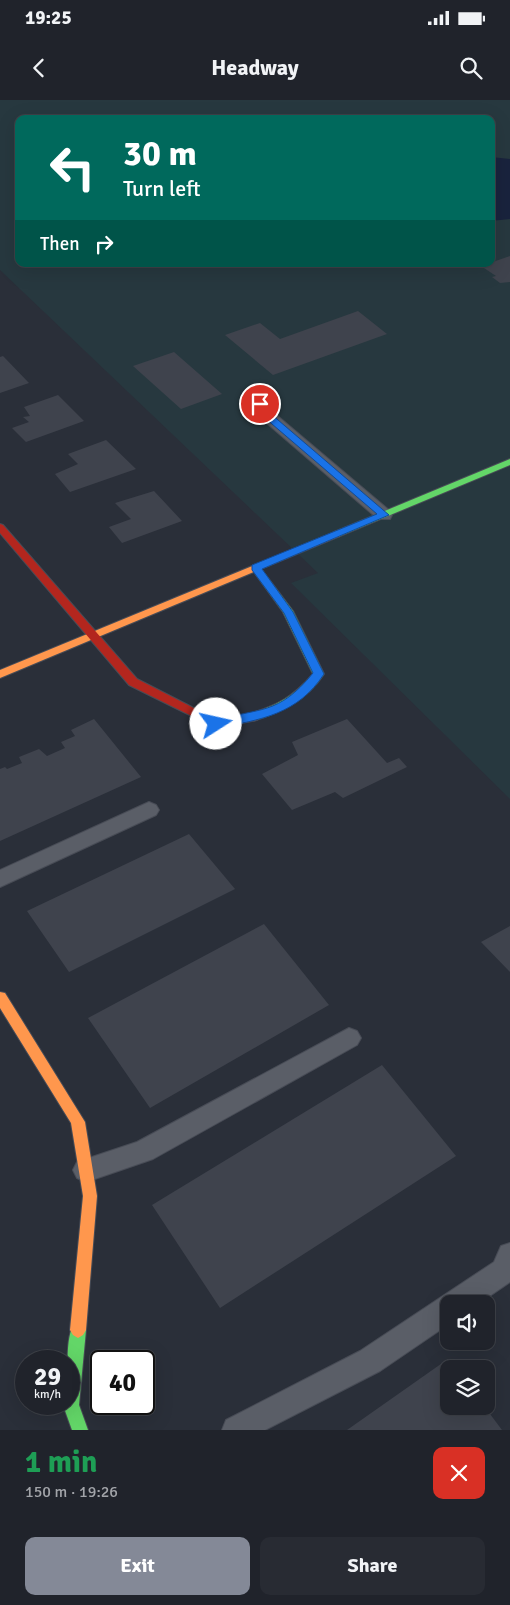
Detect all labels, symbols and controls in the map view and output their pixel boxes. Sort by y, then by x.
text: 19:25 [25,6,72,30]
icon: back [25,54,53,82]
text: Headway [211,54,299,81]
icon: search [457,54,485,82]
text: 30 m [123,132,197,175]
icon: left [40,135,105,200]
text: Turn left [123,175,201,202]
icon: right [90,230,118,258]
text: Then [40,232,80,256]
pin [239,383,281,425]
icon: arrive [246,390,274,418]
position arrow [189,697,241,749]
map controls [440,1295,495,1415]
button: sound [440,1295,495,1350]
speed limit sign: 40 [90,1350,155,1415]
button: layers [440,1360,495,1415]
text: 29 [34,1361,61,1392]
text: km/h [34,1387,61,1402]
text: 1 min [25,1444,97,1481]
button: close [433,1447,485,1499]
text: 150 m · 19:26 [25,1482,118,1502]
button: Exit [25,1537,250,1595]
button: Share [260,1537,485,1595]

